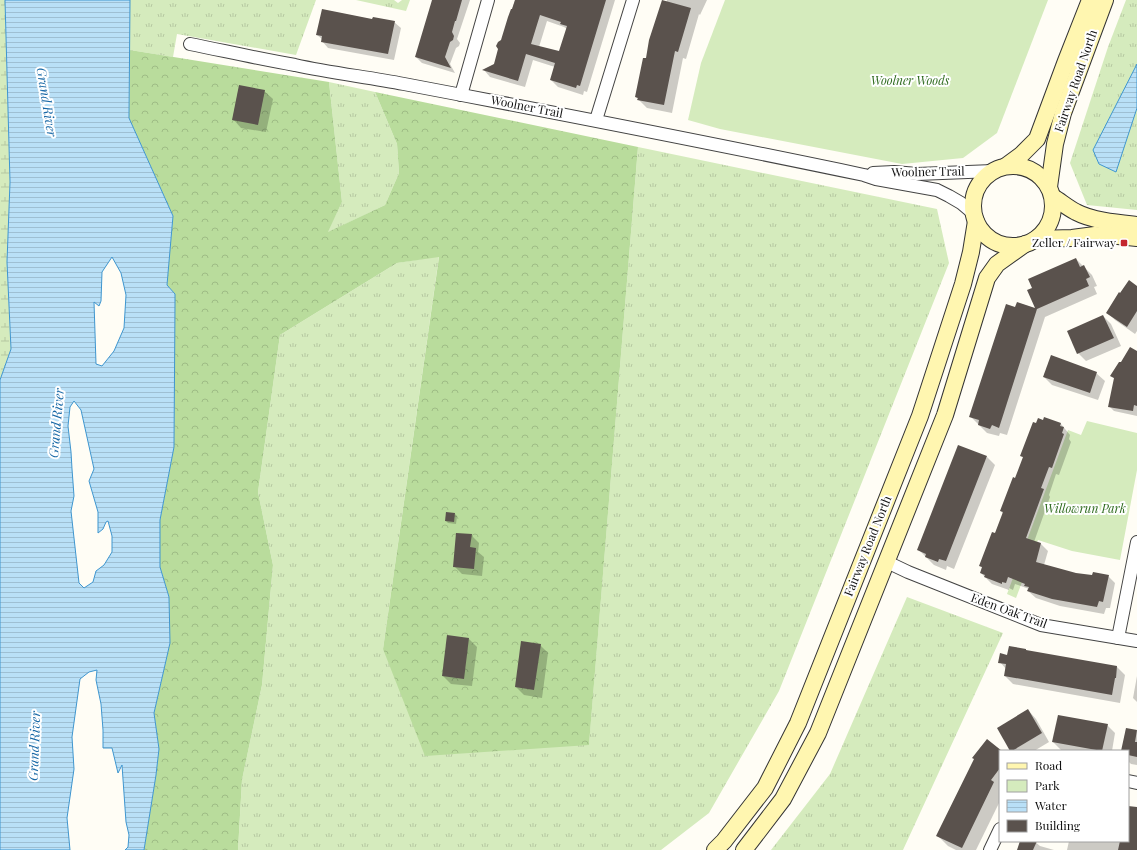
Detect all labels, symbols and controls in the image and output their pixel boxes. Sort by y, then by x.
street label: Fairway Road North [1050,27,1100,134]
water label: Grand River [34,66,61,138]
park label: Woolner Woods [871,72,950,88]
street label: Woolner Trail [489,91,565,121]
street label: Woolner Trail [890,162,965,180]
place label: Zeller / Fairway [1032,234,1116,250]
marker: Zeller / Fairway [1119,238,1129,248]
water label: Grand River [44,387,67,458]
street label: Fairway Road North [840,493,895,598]
park label: Willowrun Park [1044,500,1126,516]
street label: Eden Oak Trail [969,589,1050,631]
water label: Grand River [24,710,43,781]
legend [999,750,1129,842]
text: Road [1035,757,1062,773]
text: Park [1035,777,1060,793]
text: Water [1034,797,1068,813]
text: Building [1035,817,1081,833]

